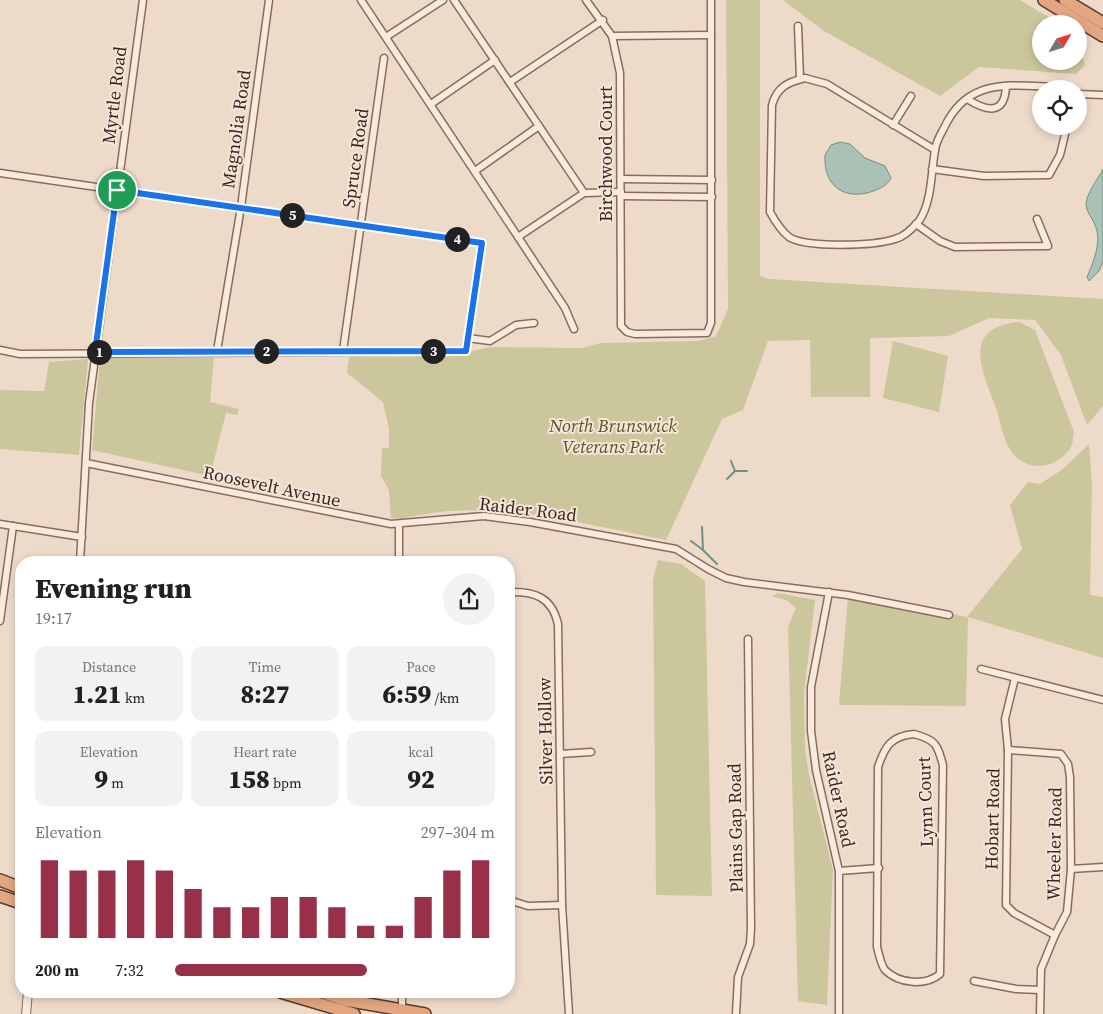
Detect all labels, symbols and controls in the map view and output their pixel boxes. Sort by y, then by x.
north arrow [1032,15,1088,70]
map controls [1032,15,1087,135]
street label: Myrtle Road [96,45,132,145]
street label: Magnolia Road [215,68,257,190]
button: locate [1032,80,1087,135]
street label: Birchwood Court [593,86,618,222]
street label: Spruce Road [336,107,374,209]
pin [96,169,138,211]
icon: arrive [103,176,131,204]
pin: 5 [280,202,304,228]
text: 5 [289,205,296,225]
pin: 4 [444,226,470,252]
text: 4 [454,229,461,249]
pin: 2 [254,338,278,364]
pin: 3 [420,338,446,364]
pin: 1 [86,340,112,364]
text: 2 [263,341,270,361]
text: 3 [430,341,437,361]
text: 1 [96,342,103,362]
park label: North Brunswick Veterans Park [548,413,677,459]
street label: Roosevelt Avenue [201,459,343,513]
street label: Raider Road [478,491,578,527]
text: Evening run [35,569,192,607]
button: share [443,573,495,625]
text: 19:17 [35,607,72,629]
text: Distance [82,657,136,677]
text: Time [249,657,281,677]
text: Pace [406,657,436,677]
text: 1.21 [73,677,122,711]
text: 8:27 [241,677,289,711]
text: 6:59 [383,677,431,711]
street label: Silver Hollow [532,677,558,785]
text: km [122,688,145,708]
text: /km [431,688,459,708]
text: Elevation [80,742,138,762]
text: Heart rate [233,742,297,762]
text: kcal [408,742,434,762]
street label: Raider Road [817,748,861,850]
street label: Lynn Court [911,756,939,848]
text: 9 [94,762,108,796]
text: 158 [228,762,270,796]
text: 92 [407,762,435,796]
street label: Plains Gap Road [721,763,749,893]
street label: Hobart Road [979,768,1005,870]
text: m [108,773,124,793]
text: bpm [270,773,302,793]
street label: Wheeler Road [1041,787,1067,901]
text: Elevation [35,821,102,843]
text: 297–304 m [421,821,495,843]
text: 200 m [35,959,79,981]
text: 7:32 [115,959,144,981]

